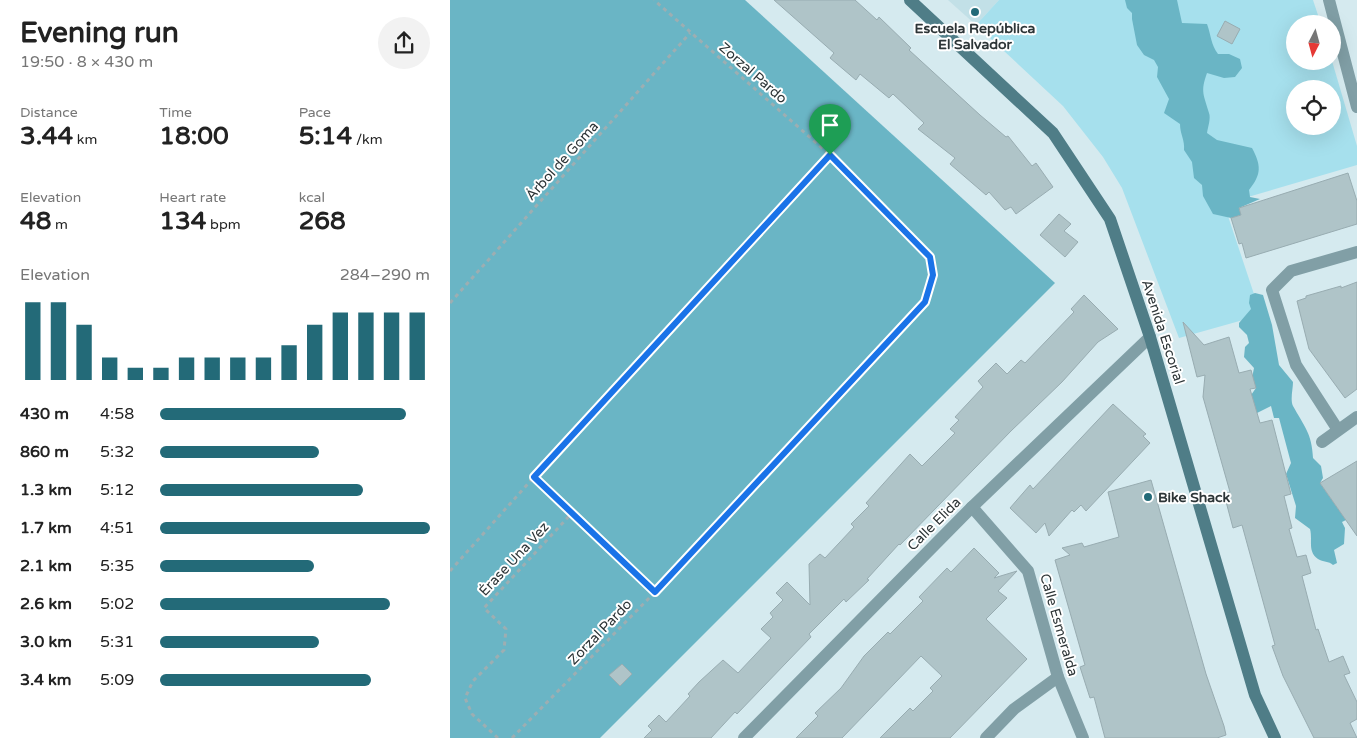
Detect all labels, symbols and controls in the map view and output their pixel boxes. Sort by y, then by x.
marker: Escuela República El Salvador [969,6,981,18]
north arrow [1286,15,1341,70]
map controls [1286,15,1341,135]
text: Evening run [20,16,179,50]
button: share [378,17,430,69]
place label: Escuela República El Salvador [915,20,1036,53]
street label: Zorzal Pardo [716,39,790,107]
text: 19:50 · 8 × 430 m [20,52,153,72]
button: locate [1286,80,1341,135]
text: Distance [20,104,78,121]
text: Time [159,104,192,121]
text: Pace [299,104,331,121]
pin [809,104,851,155]
icon: arrive [816,111,844,139]
street label: Árbol de Goma [522,118,602,204]
text: 3.44 [20,121,73,151]
text: 18:00 [159,121,229,151]
text: 5:14 [299,121,352,151]
text: km [73,131,97,148]
text: /km [352,131,383,148]
text: Elevation [20,189,81,206]
text: Heart rate [159,189,226,206]
text: kcal [299,189,325,206]
text: 48 [20,206,51,236]
text: 134 [159,206,206,236]
text: 268 [299,206,346,236]
text: m [51,216,68,233]
text: bpm [206,216,241,233]
text: Elevation [20,265,90,285]
text: 284–290 m [340,265,430,285]
street label: Avenida Escorial [1138,277,1188,387]
text: 430 m [20,404,69,424]
text: 4:58 [100,404,134,424]
text: 860 m [20,442,69,462]
text: 5:32 [100,442,134,462]
text: 1.3 km [20,480,72,500]
text: 5:12 [100,480,134,500]
place label: Bike Shack [1158,489,1231,506]
marker: Bike Shack [1142,491,1154,503]
street label: Calle Elida [904,494,964,554]
text: 1.7 km [20,518,72,538]
text: 4:51 [100,518,134,538]
street label: Érase Una Vez [476,519,552,599]
text: 2.1 km [20,556,72,576]
text: 5:35 [100,556,134,576]
street label: Calle Esmeralda [1036,572,1082,678]
text: 2.6 km [20,594,72,614]
text: 5:02 [100,594,134,614]
street label: Zorzal Pardo [565,596,635,668]
text: 3.0 km [20,632,72,652]
text: 5:31 [100,632,134,652]
text: 3.4 km [20,670,72,690]
text: 5:09 [100,670,134,690]

